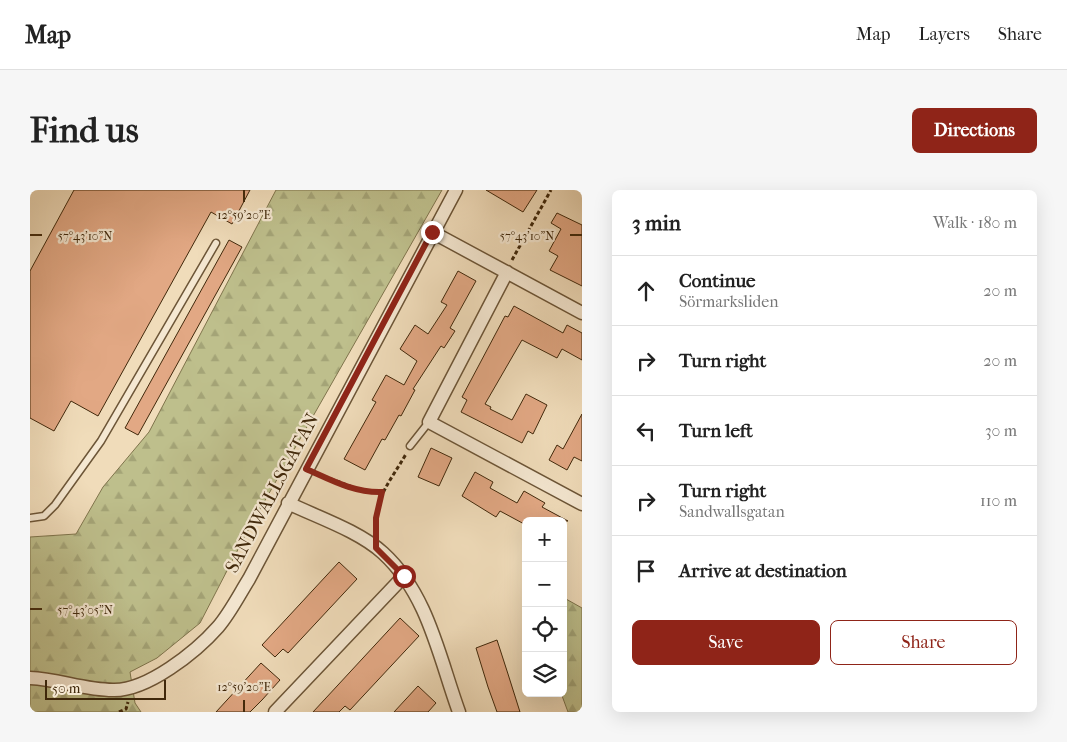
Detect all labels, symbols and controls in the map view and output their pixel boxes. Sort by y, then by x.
text: Map [25,21,71,49]
text: Map [856,24,890,45]
text: Layers [918,24,970,45]
text: Share [998,24,1042,45]
button: Directions [912,108,1037,153]
text: Find us [30,110,139,151]
text: 12°59'20"E [217,208,271,222]
text: 3 min [632,211,681,235]
text: Walk · 180 m [933,213,1017,232]
route end [421,221,444,244]
text: 57°43'10"N [58,229,112,243]
text: 57°43'10"N [500,229,554,243]
text: Continue [679,270,755,292]
icon: ahead [632,277,660,305]
text: 20 m [983,281,1017,300]
text: Sörmarksliden [679,292,778,311]
icon: right [632,347,660,375]
text: Turn right [679,350,766,372]
text: 20 m [983,351,1017,370]
street label: SANDWALLSGATAN [221,409,324,576]
icon: left [632,417,660,445]
text: Turn left [679,420,753,442]
text: 30 m [985,421,1017,440]
text: Turn right [679,480,766,502]
icon: right [632,487,660,515]
text: 110 m [980,491,1017,510]
text: Sandwallsgatan [679,502,785,521]
map controls [522,517,567,697]
button: + [522,517,567,562]
icon: arrive [632,557,660,585]
text: Arrive at destination [679,560,847,582]
button: − [522,562,567,607]
route start [393,565,416,588]
text: 57°43'05"N [57,603,113,617]
button: locate [522,607,567,652]
button: Save [632,620,820,665]
button: Share [830,620,1017,665]
button: layers [522,652,567,697]
scale bar [45,677,166,700]
text: 50 m [52,680,80,697]
text: 12°59'20"E [217,680,271,694]

